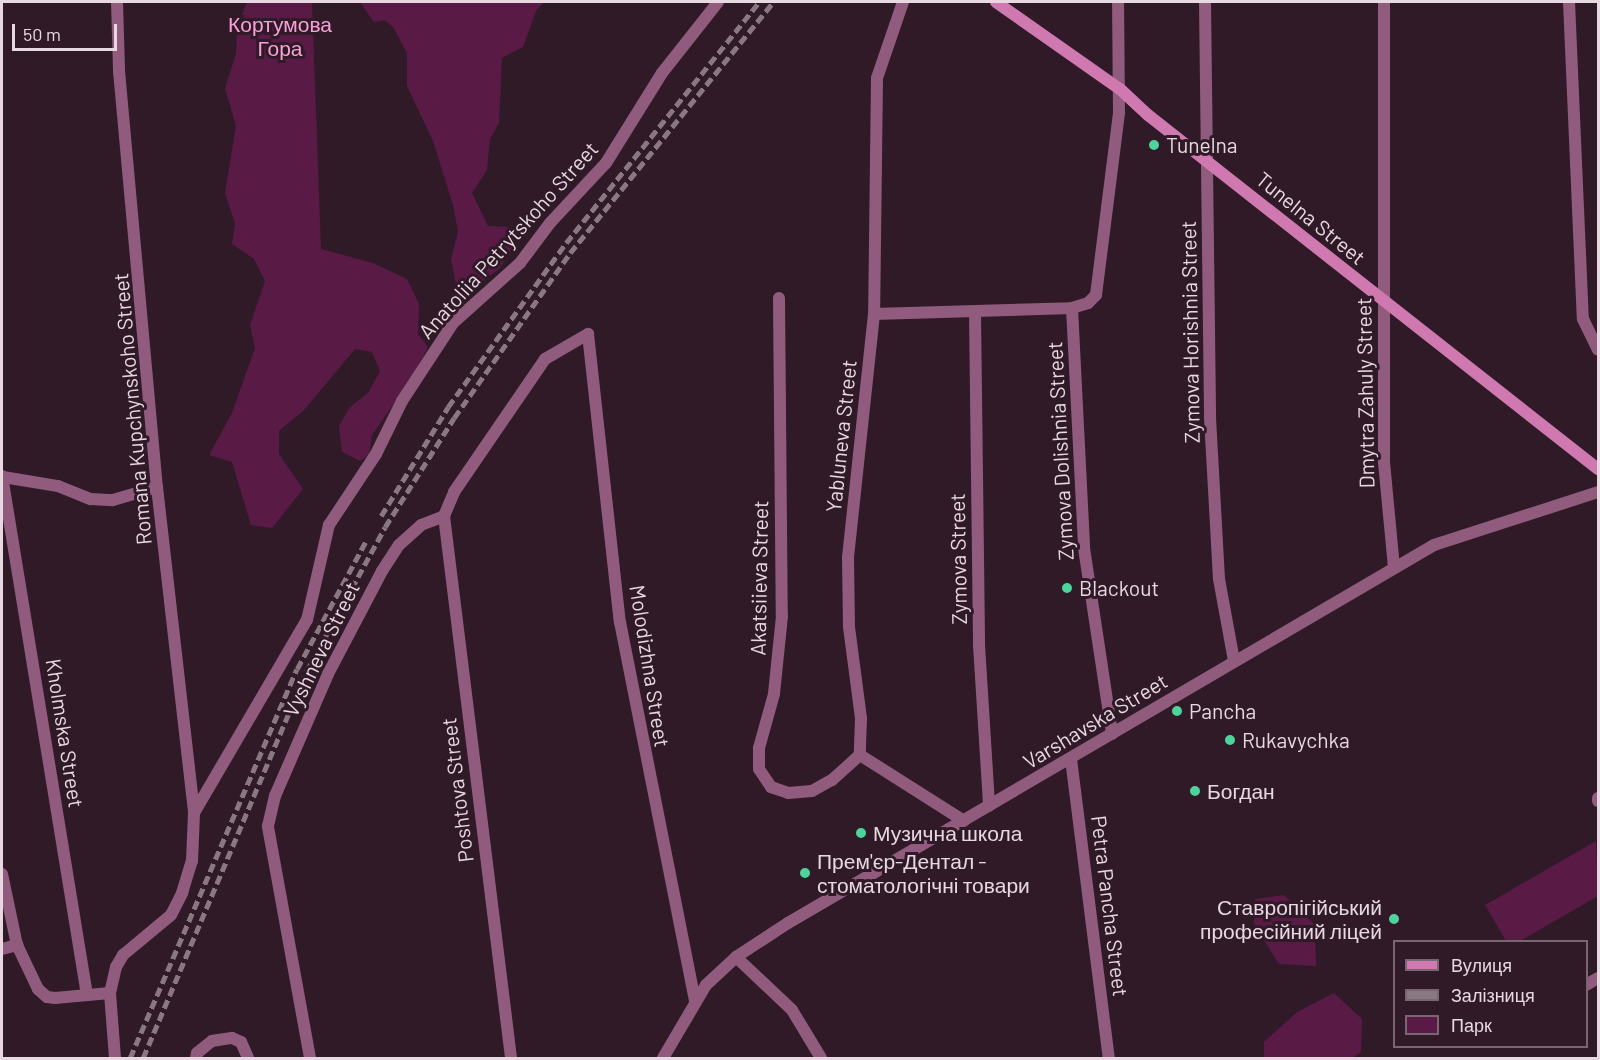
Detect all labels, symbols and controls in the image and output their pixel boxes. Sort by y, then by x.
park label: Кортумова Гора [228,11,332,61]
scale bar [15,12,120,50]
text: 50 m [23,23,61,45]
place label: Tunelna [1166,132,1238,158]
street label: Anatoliia Petrytskoho Street [413,136,603,344]
marker: Tunelna [1147,138,1161,152]
street label: Tunelna Street [1251,166,1371,270]
street label: Zymova Horishnia Street [1175,220,1205,444]
street label: Romana Kupchynskoho Street [108,272,156,546]
street label: Dmytra Zahuly Street [1351,297,1379,489]
street label: Zymova Dolishnia Street [1042,341,1078,561]
street label: Yabluneva Street [820,358,862,514]
street label: Zymova Street [944,493,972,625]
street label: Akatsiieva Street [745,500,773,656]
place label: Blackout [1079,575,1159,601]
street label: Vyshneva Street [278,578,364,720]
marker: Blackout [1060,581,1074,595]
street label: Molodizhna Street [625,583,675,749]
street label: Kholmska Street [41,657,89,809]
street label: Varshavska Street [1018,668,1172,774]
place label: Pancha [1189,698,1256,724]
marker: Pancha [1170,704,1184,718]
street label: Poshtova Street [436,716,478,864]
place label: Rukavychka [1242,727,1350,753]
marker: Rukavychka [1223,733,1237,747]
place label: Богдан [1207,778,1275,804]
marker: Богдан [1188,784,1202,798]
street label: Petra Pancha Street [1086,814,1134,998]
place label: Музична школа [873,820,1022,846]
marker: Музична школа [854,826,868,840]
place label: Прем'єр-Дентал - стоматологічні товари [817,848,1030,898]
marker: Прем'єр-Дентал - стоматологічні товари [798,866,812,880]
place label: Ставропігійський професійний ліцей [1200,894,1382,944]
marker: Ставропігійський професійний ліцей [1387,912,1401,926]
legend [1393,940,1588,1048]
text: Вулиця [1451,954,1512,976]
text: Залізниця [1451,984,1535,1006]
text: Парк [1451,1014,1492,1036]

